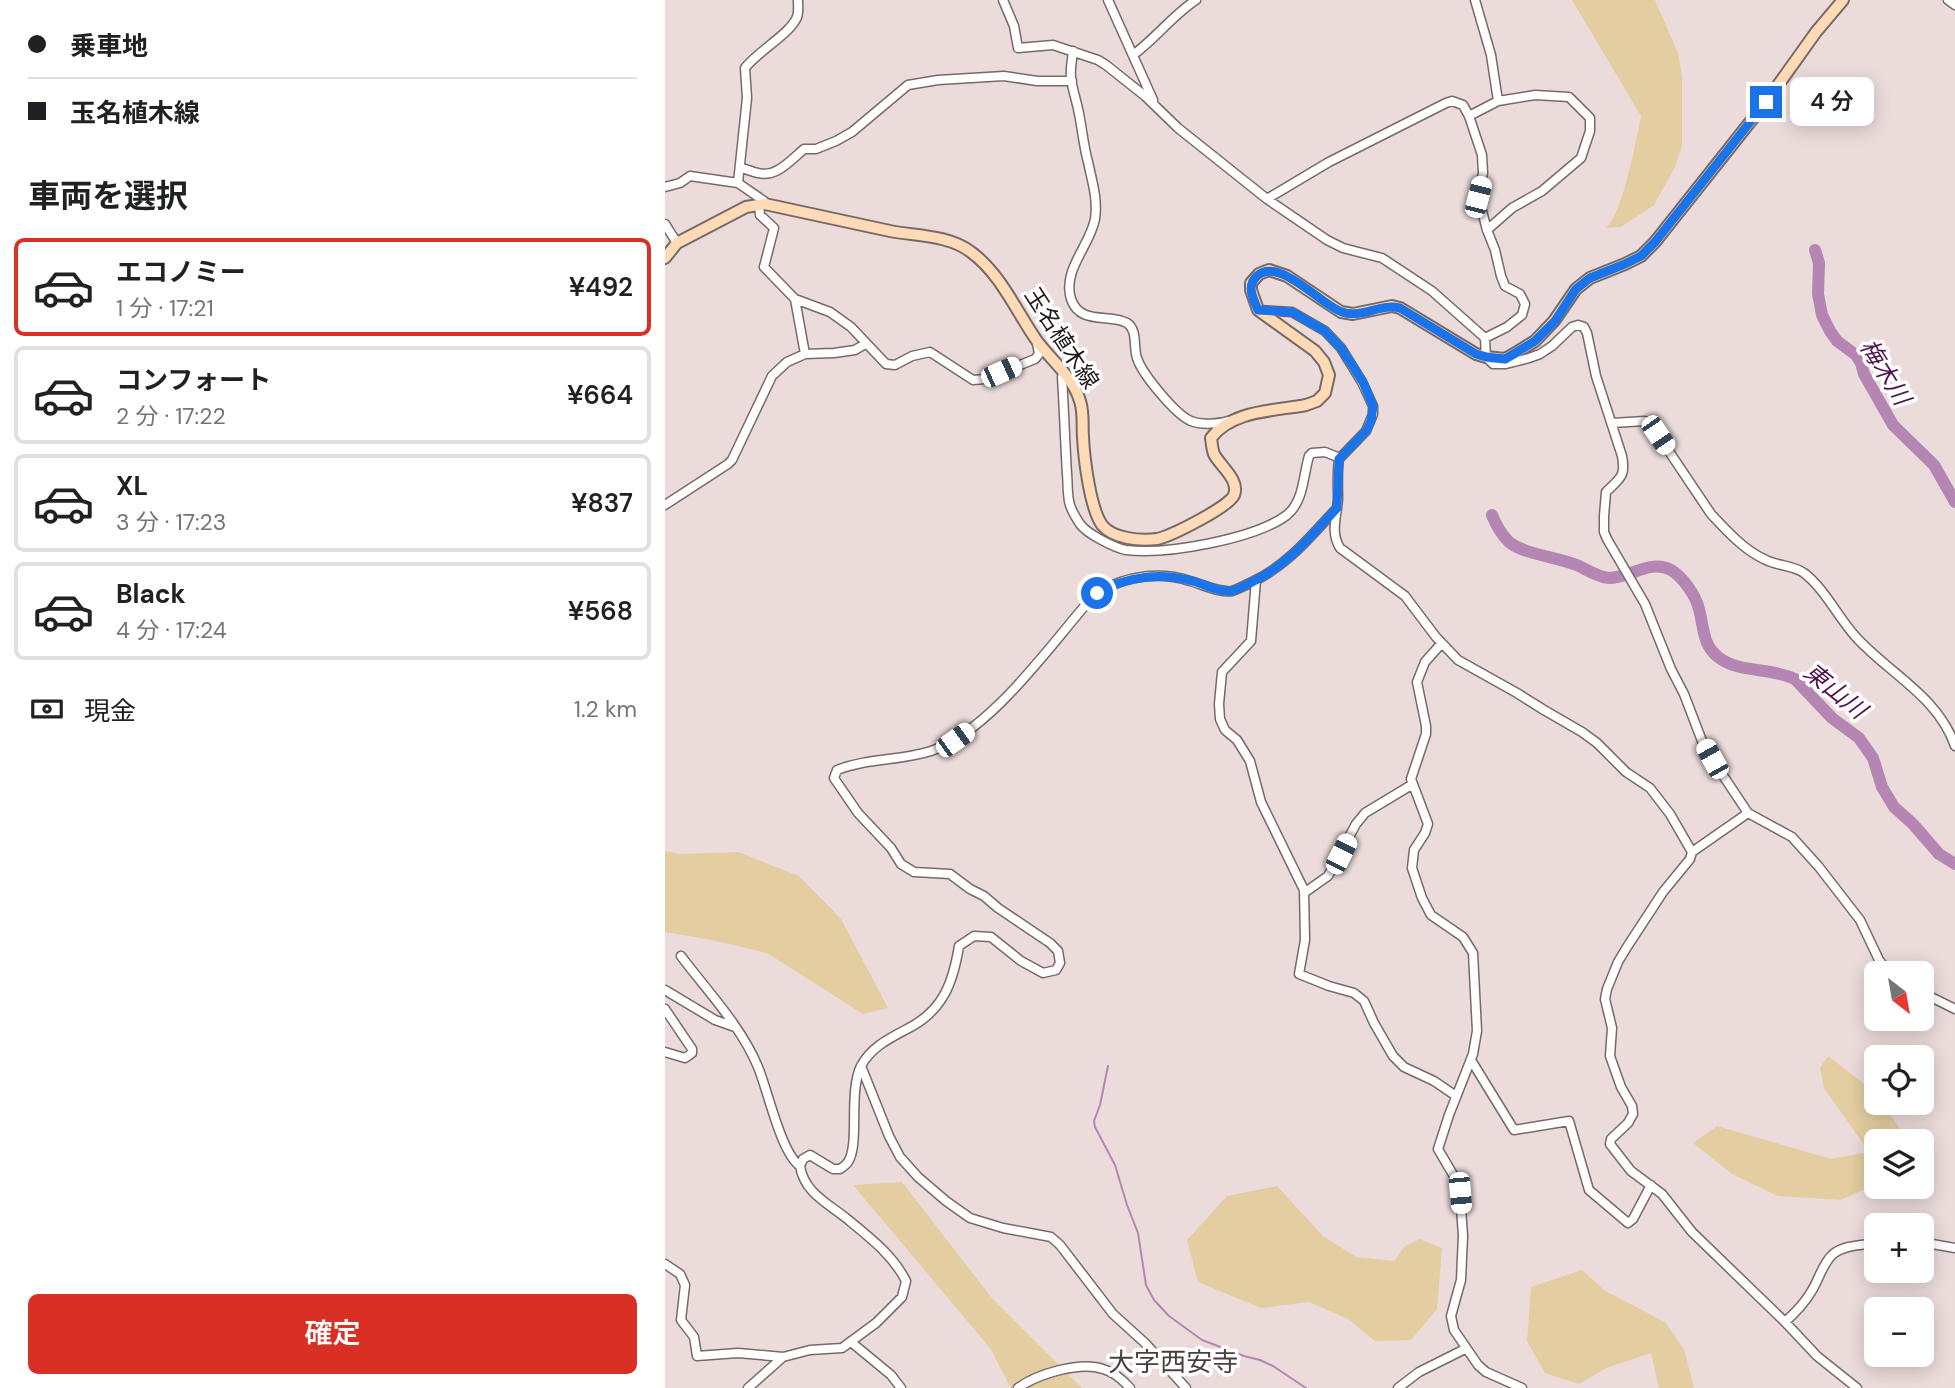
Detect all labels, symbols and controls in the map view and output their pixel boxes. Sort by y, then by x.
text: 乗車地 [70,29,148,63]
callout: 4 分 [1791,78,1875,126]
route end [1750,86,1782,118]
text: 4 分 [1810,86,1854,116]
text: 玉名植木線 [70,96,200,130]
car [1463,174,1494,220]
text: 車両を選択 [28,175,188,217]
text: エコノミー [116,255,246,289]
icon: car [32,256,95,319]
text: ¥492 [569,270,633,304]
street label: 玉名植木線 [1018,282,1106,394]
text: 1 分 · 17:21 [116,293,214,323]
water label: 梅木川 [1853,333,1919,413]
car [978,354,1025,390]
text: コンフォート [116,363,271,397]
icon: car [32,364,95,427]
text: ¥664 [567,378,633,412]
text: 2 分 · 17:22 [116,401,226,431]
car [1638,412,1679,458]
text: XL [116,469,148,503]
icon: car [32,472,95,535]
text: ¥837 [571,486,633,520]
text: 3 分 · 17:23 [116,507,226,537]
text: Black [116,577,186,611]
route start [1081,577,1113,609]
icon: car [32,580,95,643]
text: ¥568 [568,594,633,628]
text: 4 分 · 17:24 [116,615,227,645]
water label: 東山川 [1798,656,1875,727]
icon: cash [28,690,66,728]
text: 現金 [84,694,136,728]
text: 1.2 km [574,694,637,724]
car [932,719,979,761]
car [1693,736,1732,782]
car [1323,831,1360,877]
north arrow [1864,961,1934,1031]
map controls [1864,961,1934,1367]
button: locate [1864,1045,1934,1115]
button: layers [1864,1129,1934,1199]
car [1448,1171,1473,1215]
button: + [1864,1213,1934,1283]
button: 確定 [28,1294,637,1374]
button: − [1864,1297,1934,1367]
district label: 大字西安寺 [1108,1345,1238,1379]

